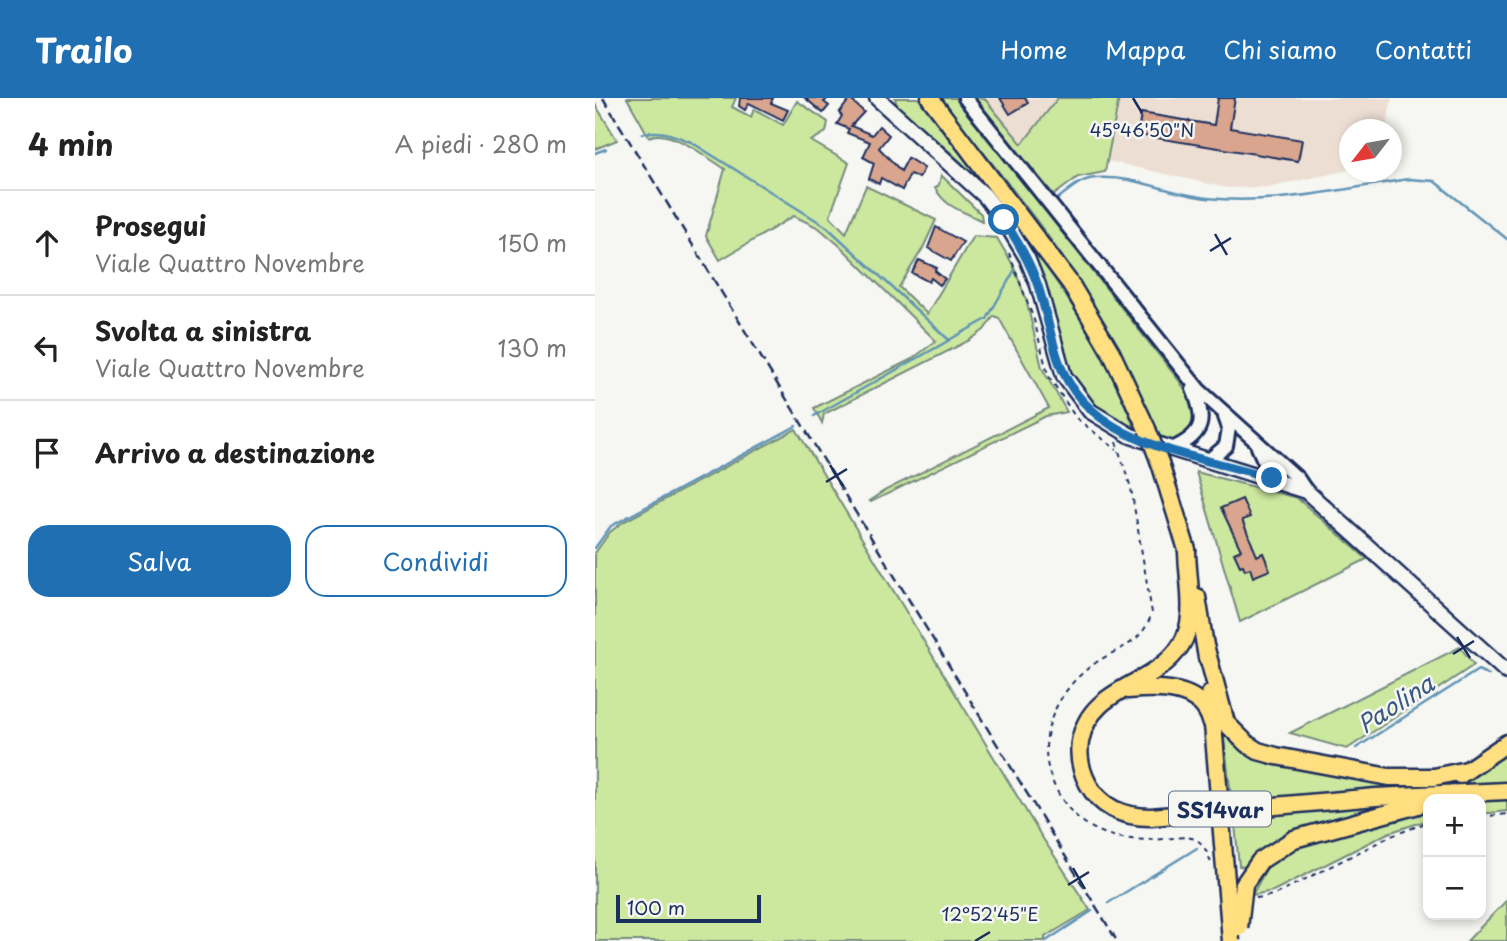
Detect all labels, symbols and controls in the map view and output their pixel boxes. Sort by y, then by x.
text: Trailo [35,24,132,74]
text: Home [1001,31,1067,67]
text: Mappa [1105,31,1185,67]
text: Chi siamo [1223,31,1337,67]
text: Contatti [1375,31,1472,67]
text: 45°46'50"N [1090,116,1194,143]
north arrow [1339,119,1402,182]
text: 4 min [28,121,114,166]
text: A piedi · 280 m [395,126,567,161]
route start [988,204,1019,235]
text: Prosegui [95,206,207,245]
icon: ahead [28,224,66,262]
text: 150 m [498,225,567,260]
text: Viale Quattro Novembre [95,245,365,280]
text: Svolta a sinistra [95,311,311,350]
icon: left [28,329,66,367]
text: 130 m [497,330,567,365]
text: Viale Quattro Novembre [95,350,365,385]
text: Arrivo a destinazione [95,433,375,472]
icon: arrive [28,434,66,472]
route end [1256,462,1287,493]
button: Salva [28,525,291,597]
button: Condividi [305,525,567,597]
water label: Paolina [1350,664,1441,741]
road number: SS14var [1169,792,1271,826]
map controls [1423,794,1486,920]
button: + [1423,794,1486,857]
button: − [1423,857,1486,920]
scale bar [616,892,761,924]
text: 100 m [627,893,685,921]
text: 12°52'45"E [941,900,1039,927]

